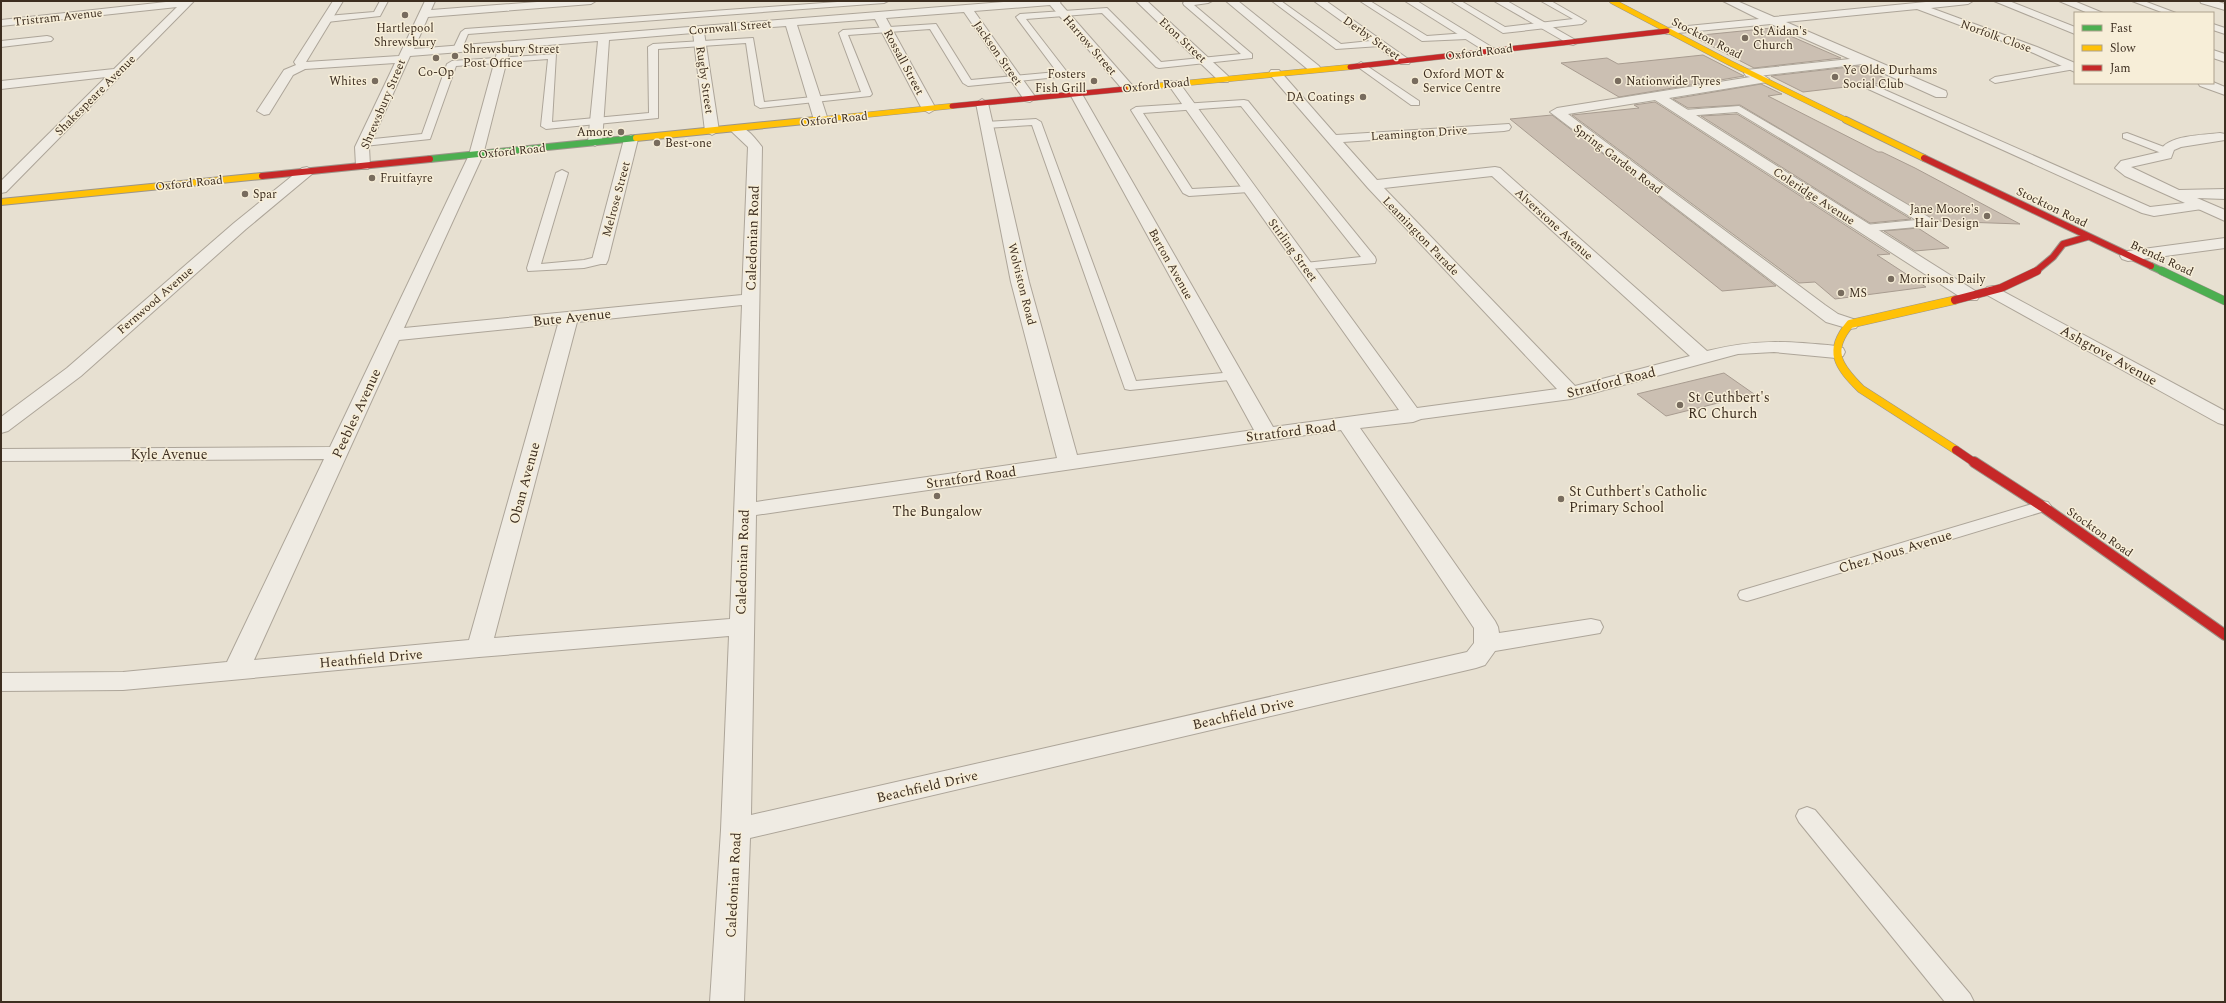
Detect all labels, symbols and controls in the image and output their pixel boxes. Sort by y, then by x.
street label: Tristram Avenue [13,3,104,32]
marker: Hartlepool Shrewsbury [400,10,410,20]
street label: Harrow Street [1058,11,1121,80]
street label: Derby Street [1339,11,1405,65]
street label: Stockton Road [1668,12,1746,65]
legend [2074,12,2214,84]
street label: Eton Street [1154,13,1211,68]
street label: Cornwall Street [688,14,772,41]
street label: Norfolk Close [1958,15,2034,58]
street label: Jackson Street [968,17,1027,90]
place label: Hartlepool Shrewsbury [374,19,437,52]
text: Fast [2110,19,2132,38]
place label: St Aidan's Church [1753,22,1807,55]
street label: Rossall Street [878,26,929,98]
marker: St Aidan's Church [1740,33,1750,43]
street label: Oxford Road [1444,39,1514,66]
text: Slow [2110,39,2136,58]
place label: Shrewsbury Street Post Office [463,40,560,73]
street label: Rugby Street [690,45,719,115]
street label: Shakespeare Avenue [50,50,141,140]
marker: Shrewsbury Street Post Office [450,51,460,61]
marker: Co-Op [431,53,441,63]
street label: Shrewsbury Street [356,56,411,152]
text: Jam [2110,59,2131,78]
place label: Ye Olde Durhams Social Club [1843,61,1937,94]
place label: Co-Op [418,63,454,82]
place label: Fosters Fish Grill [1035,65,1086,98]
place label: Oxford MOT & Service Centre [1423,65,1505,98]
place label: Whites [329,72,367,91]
street label: Oxford Road [1121,72,1191,98]
place label: Nationwide Tyres [1626,72,1721,91]
marker: Ye Olde Durhams Social Club [1830,72,1840,82]
marker: Whites [370,76,380,86]
marker: Fosters Fish Grill [1089,76,1099,86]
marker: Oxford MOT & Service Centre [1410,76,1420,86]
marker: Nationwide Tyres [1613,76,1623,86]
place label: DA Coatings [1286,88,1355,107]
marker: DA Coatings [1358,92,1368,102]
street label: Oxford Road [799,106,869,132]
street label: Spring Garden Road [1569,119,1667,200]
street label: Leamington Drive [1370,121,1468,146]
place label: Amore [577,123,613,142]
marker: Amore [616,127,626,137]
place label: Best-one [665,134,712,153]
street label: Oxford Road [477,138,547,164]
marker: Best-one [652,138,662,148]
street label: Melrose Street [597,159,636,239]
street label: Coleridge Avenue [1769,163,1859,230]
place label: Fruitfayre [380,169,433,188]
street label: Oxford Road [154,170,224,196]
marker: Fruitfayre [367,173,377,183]
street label: Stockton Road [2013,182,2091,233]
street label: Alverstone Avenue [1510,184,1597,265]
place label: Spar [253,185,277,204]
street label: Caledonian Road [740,185,765,291]
marker: Spar [240,189,250,199]
street label: Leamington Parade [1378,192,1464,281]
place label: Jane Moore's Hair Design [1910,200,1979,233]
marker: Jane Moore's Hair Design [1982,211,1992,221]
street label: Stirling Street [1263,215,1322,286]
street label: Barton Avenue [1143,225,1198,303]
street label: Brenda Road [2127,235,2197,282]
street label: Wolviston Road [1002,241,1041,327]
street label: Fernwood Avenue [113,262,198,339]
place label: Morrisons Daily [1899,270,1987,289]
marker: Morrisons Daily [1886,274,1896,284]
place label: MS [1849,284,1867,303]
marker: MS [1836,288,1846,298]
street label: Bute Avenue [532,303,612,332]
street label: Ashgrove Avenue [2056,320,2161,391]
street label: Stratford Road [1564,361,1658,404]
street label: Peebles Avenue [327,365,386,461]
place label: St Cuthbert's RC Church [1688,387,1770,424]
marker: St Cuthbert's RC Church [1675,400,1685,410]
street label: Stratford Road [1245,416,1338,447]
street label: Oban Avenue [503,440,546,526]
street label: Kyle Avenue [131,444,208,465]
street label: Stratford Road [925,461,1018,494]
place label: St Cuthbert's Catholic Primary School [1569,481,1707,518]
marker: The Bungalow [932,491,942,501]
marker: St Cuthbert's Catholic Primary School [1556,494,1566,504]
place label: The Bungalow [892,501,982,522]
street label: Stockton Road [2063,502,2137,563]
street label: Caledonian Road [730,509,755,615]
street label: Chez Nous Avenue [1836,524,1955,579]
street label: Heathfield Drive [318,643,424,673]
street label: Beachfield Drive [1190,692,1296,735]
street label: Beachfield Drive [874,765,980,808]
street label: Caledonian Road [720,832,747,938]

